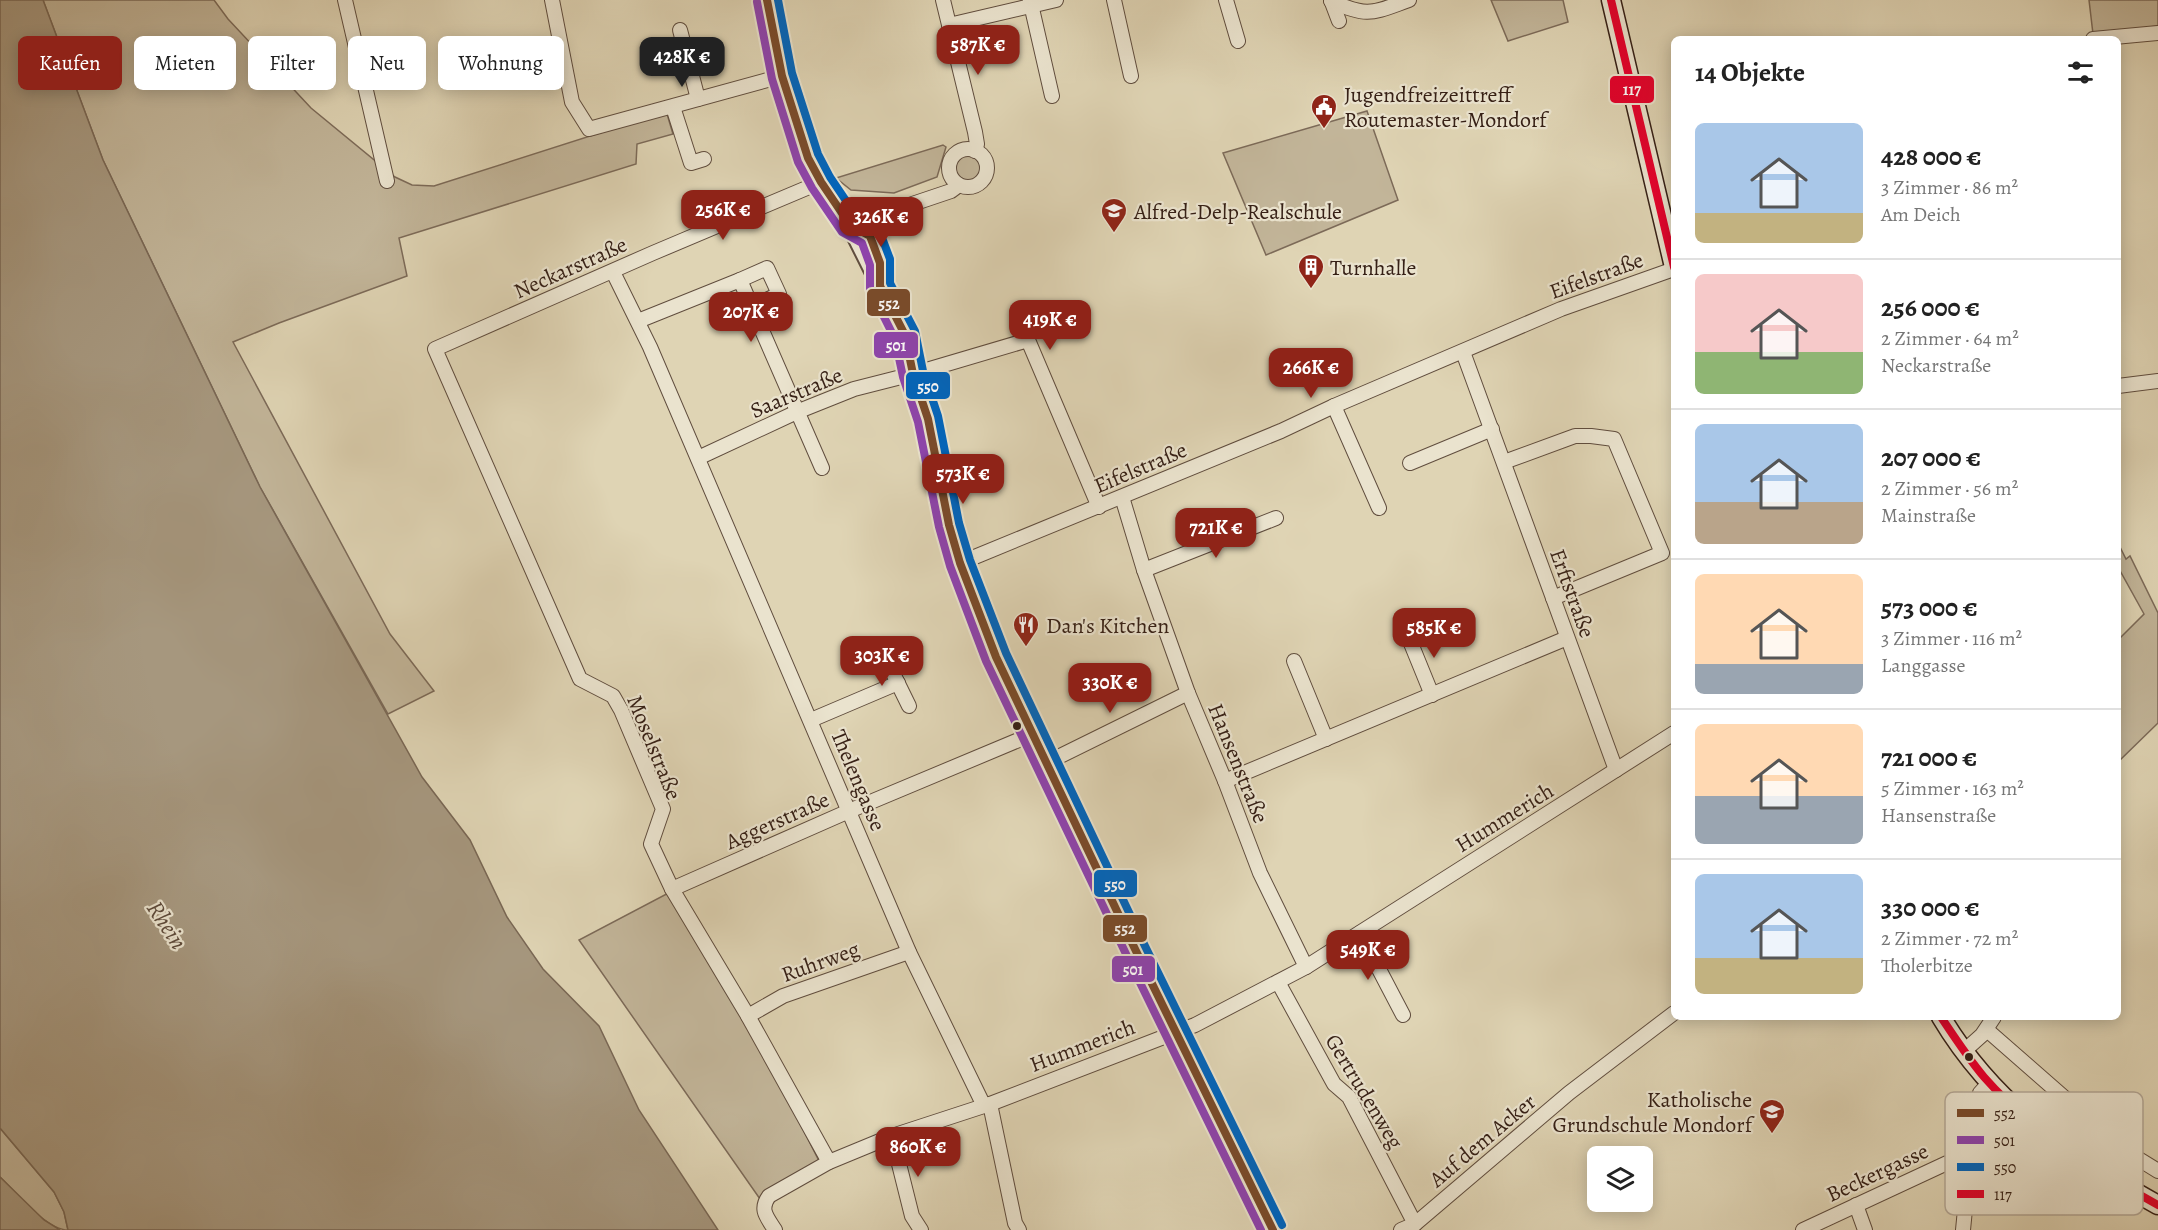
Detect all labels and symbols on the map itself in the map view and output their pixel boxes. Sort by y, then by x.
pin: 587K € [929,25,1027,76]
pin: 428K € [633,37,731,88]
line badge: 117 [1609,75,1655,104]
text: 117 [1623,79,1641,101]
place label: Jugendfreizeittreff Routemaster-Mondorf [1344,80,1549,135]
public building icon: Jugendfreizeittreff Routemaster-Mondorf [1309,92,1339,130]
pin: 256K € [674,190,772,241]
school or university icon: Alfred-Delp-Realschule [1099,196,1129,234]
pin: 326K € [832,197,930,248]
place label: Alfred-Delp-Realschule [1133,197,1342,227]
street label: Neckarstraße [509,230,632,306]
street label: Eifelstraße [1545,245,1648,307]
building icon: Turnhalle [1296,252,1326,290]
place label: Turnhalle [1330,253,1416,283]
line badge: 552 [866,288,911,317]
pin: 207K € [702,292,800,343]
text: 552 [878,293,900,315]
pin: 419K € [1001,300,1099,351]
line badge: 501 [873,331,919,359]
text: 501 [886,335,907,357]
pin: 266K € [1262,348,1360,399]
street label: Saarstraße [746,360,847,426]
line badge: 550 [905,371,951,400]
text: 550 [917,376,939,398]
street label: Eifelstraße [1089,435,1191,501]
pin: 573K € [914,454,1012,505]
pin: 721K € [1167,508,1265,559]
street label: Erftstraße [1542,545,1602,642]
pin: 585K € [1385,608,1483,659]
restaurant icon: Dan's Kitchen [1011,610,1041,648]
place label: Dan's Kitchen [1046,611,1169,641]
pin: 303K € [833,636,931,687]
pin: 330K € [1061,663,1159,714]
street label: Moselstraße [619,690,689,804]
street label: Hansenstraße [1200,699,1276,828]
unlabelled marker [1011,720,1023,732]
street label: Thelengasse [823,725,893,836]
street label: Hummerich [1450,776,1560,860]
street label: Aggerstraße [720,785,834,858]
line badge: 550 [1093,869,1138,898]
text: 550 [1104,874,1126,896]
water label: Rhein [139,894,195,956]
line badge: 552 [1102,914,1148,943]
text: 552 [1114,918,1136,940]
pin: 549K € [1319,930,1417,981]
street label: Ruhrweg [777,934,864,990]
line badge: 501 [1111,955,1156,983]
text: 501 [1123,959,1144,981]
street label: Hummerich [1025,1012,1140,1080]
street label: Gertrudenweg [1318,1028,1410,1155]
unlabelled marker [1963,1051,1975,1063]
place label: Katholische Grundschule Mondorf [1553,1085,1755,1140]
street label: Auf dem Acker [1422,1087,1542,1195]
legend [1945,1092,2143,1215]
school or university icon: Katholische Grundschule Mondorf [1757,1097,1787,1135]
text: 552 [1994,1103,2016,1125]
pin: 860K € [869,1127,967,1178]
text: 501 [1994,1130,2015,1152]
street label: Beckergasse [1821,1136,1933,1210]
text: 550 [1994,1157,2016,1179]
text: 117 [1994,1184,2012,1206]

